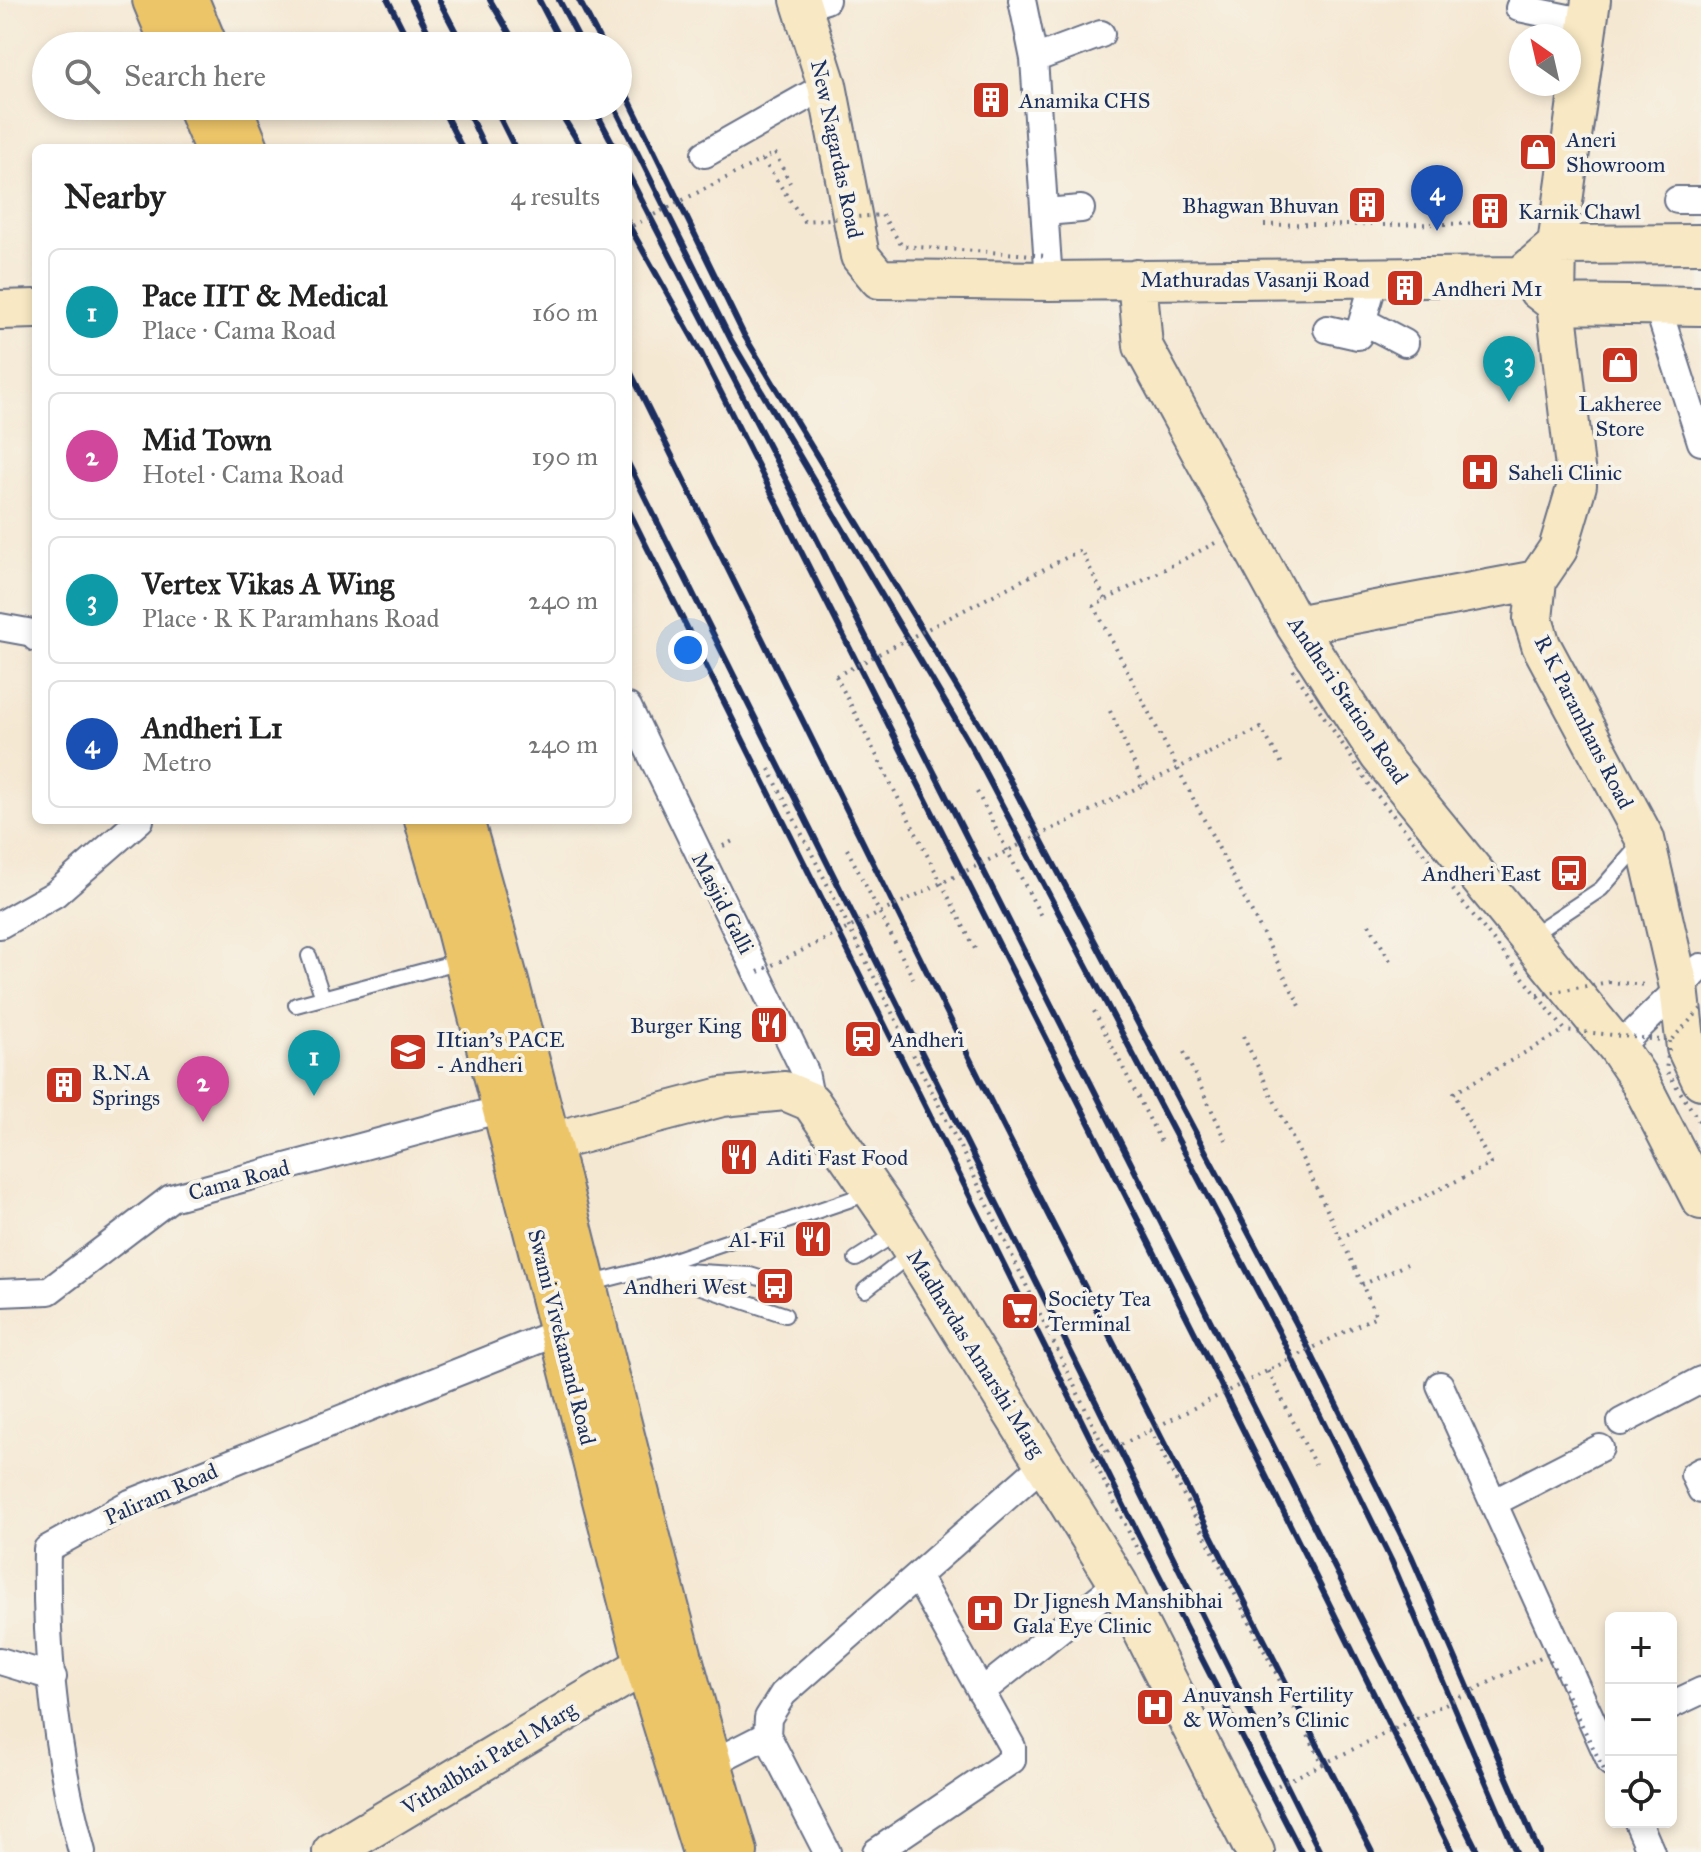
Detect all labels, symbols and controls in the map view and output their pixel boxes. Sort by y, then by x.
north arrow [1509,24,1581,96]
search box [32,32,632,120]
icon: search [60,54,104,98]
street label: New Nagardas Road [805,57,869,241]
text: Search here [124,58,266,94]
building icon: Anamika CHS [970,79,1012,121]
place label: Anamika CHS [1018,87,1150,114]
place label: Aneri Showroom [1565,126,1666,178]
shop icon: Aneri Showroom [1517,131,1559,173]
pin: 4 [1411,165,1463,231]
text: Nearby [64,176,166,217]
text: 4 results [511,180,600,212]
building icon: Bhagwan Bhuvan [1346,184,1388,226]
building icon: Karnik Chawl [1469,190,1511,232]
place label: Bhagwan Bhuvan [1182,192,1339,219]
place label: Karnik Chawl [1518,198,1641,225]
street label: Mathuradas Vasanji Road [1140,266,1370,293]
building icon: Andheri M1 [1384,267,1426,309]
place label: Andheri M1 [1432,275,1542,302]
text: Pace IIT & Medical [142,278,387,314]
text: 1 [87,296,97,328]
text: 160 m [532,296,598,328]
text: Place · Cama Road [142,314,336,346]
pin: 3 [1483,336,1535,402]
shop icon: Lakheree Store [1599,344,1641,386]
place label: Lakheree Store [1578,390,1662,442]
text: Mid Town [142,422,272,458]
text: 2 [86,440,98,472]
text: 190 m [531,440,598,472]
hospital icon: Saheli Clinic [1459,451,1501,493]
text: Hotel · Cama Road [142,458,344,490]
place label: Saheli Clinic [1508,459,1622,486]
text: Vertex Vikas A Wing [142,566,394,602]
text: 3 [87,584,97,616]
text: 240 m [528,584,598,616]
text: Place · R K Paramhans Road [142,602,439,634]
street label: Andheri Station Road [1281,610,1414,789]
your location [668,630,708,670]
street label: R K Paramhans Road [1529,631,1639,813]
text: Andheri L1 [142,710,283,746]
text: 4 [85,728,99,760]
text: 240 m [528,728,598,760]
text: Metro [142,746,212,778]
street label: Masjid Galli [686,848,760,958]
bus stop icon: Andheri East [1548,852,1590,894]
place label: Andheri East [1421,860,1541,887]
restaurant icon: Burger King [748,1004,790,1046]
place label: Burger King [630,1012,742,1039]
station icon: Andheri [842,1018,884,1060]
place label: IItian's PACE - Andheri [436,1026,565,1078]
place label: Andheri [890,1026,964,1053]
pin: 1 [288,1030,340,1096]
school or university icon: IItian's PACE - Andheri [387,1031,429,1073]
pin: 2 [177,1056,229,1122]
place label: R.N.A Springs [92,1059,160,1111]
building icon: R.N.A Springs [43,1064,85,1106]
restaurant icon: Aditi Fast Food [718,1136,760,1178]
place label: Aditi Fast Food [766,1144,908,1171]
street label: Cama Road [185,1154,293,1206]
restaurant icon: Al-Fil [792,1218,834,1260]
street label: Swami Vivekanand Road [522,1226,602,1448]
place label: Al-Fil [728,1226,785,1253]
street label: Madhavdas Amarshi Marg [901,1244,1051,1463]
bus stop icon: Andheri West [754,1265,796,1307]
place label: Andheri West [623,1273,747,1300]
place label: Society Tea Terminal [1048,1285,1152,1337]
supermarket icon: Society Tea Terminal [999,1290,1041,1332]
street label: Paliram Road [100,1457,222,1531]
place label: Dr Jignesh Manshibhai Gala Eye Clinic [1013,1587,1223,1639]
hospital icon: Dr Jignesh Manshibhai Gala Eye Clinic [964,1592,1006,1634]
map controls [1605,1612,1677,1828]
button: + [1605,1612,1677,1684]
place label: Anuvansh Fertility & Women's Clinic [1182,1681,1354,1733]
button: − [1605,1684,1677,1756]
hospital icon: Anuvansh Fertility & Women's Clinic [1134,1686,1176,1728]
street label: Vithalbhai Patel Marg [396,1695,582,1821]
button: locate [1605,1756,1677,1828]

